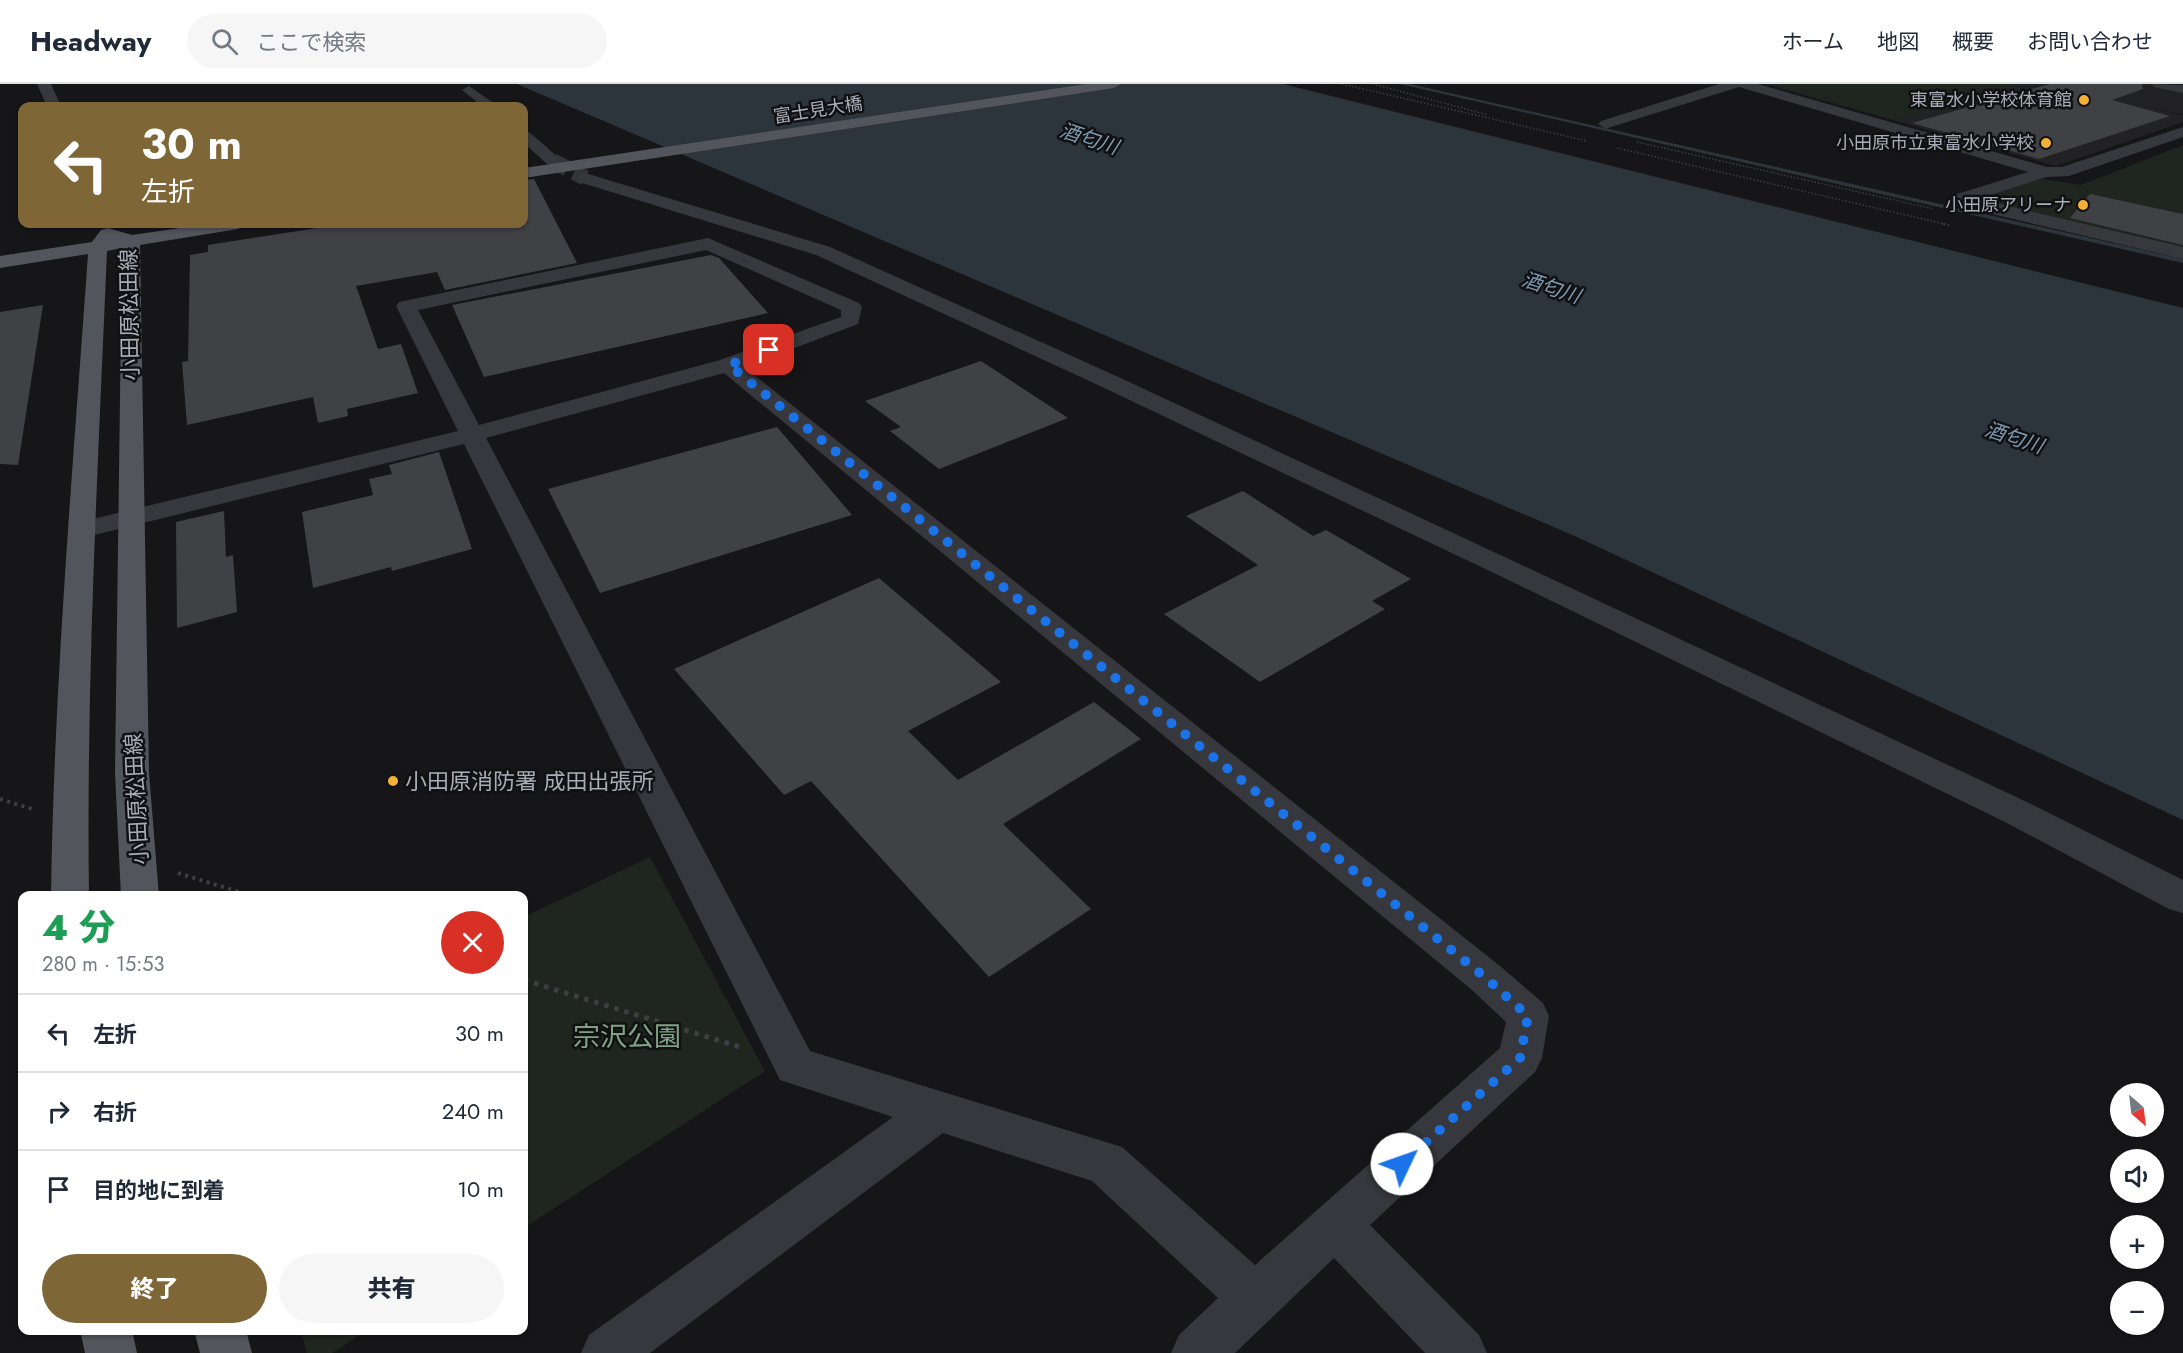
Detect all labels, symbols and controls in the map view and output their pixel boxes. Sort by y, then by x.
search box [187,14,607,68]
text: Headway [30,21,151,62]
icon: search [208,25,241,58]
text: ここで検索 [256,26,366,58]
text: ホーム [1782,27,1844,57]
text: 地図 [1877,27,1919,57]
text: 概要 [1952,27,1994,57]
text: お問い合わせ [2027,27,2153,57]
place label: 東富水小学校体育館 [1910,87,2072,113]
street label: 富士見大橋 [772,90,864,130]
marker: 東富水小学校体育館 [2077,93,2091,107]
text: 30 m [141,114,242,175]
water label: 酒匂川 [1056,116,1124,163]
icon: left [42,126,120,204]
place label: 小田原市立東富水小学校 [1836,130,2034,156]
marker: 小田原市立東富水小学校 [2039,136,2053,150]
text: 左折 [141,172,195,211]
place label: 小田原アリーナ [1945,192,2071,218]
marker: 小田原アリーナ [2076,198,2090,212]
street label: 小田原松田線 [112,249,146,381]
water label: 酒匂川 [1518,265,1586,312]
pin [743,324,794,375]
icon: arrive [752,333,785,366]
water label: 酒匂川 [1981,415,2049,462]
street label: 小田原松田線 [117,732,155,866]
place label: 小田原消防署 成田出張所 [405,765,654,797]
marker: 小田原消防署 成田出張所 [386,774,400,788]
text: 4 分 [42,901,115,953]
button: close [441,911,504,974]
text: 280 m · 15:53 [42,950,164,979]
icon: left [42,1017,75,1050]
text: 30 m [455,1017,504,1049]
park label: 宗沢公園 [573,1017,681,1056]
text: 左折 [93,1018,137,1050]
north arrow [2110,1083,2164,1137]
map controls [2110,1083,2164,1335]
icon: right [42,1095,75,1128]
text: 240 m [442,1095,504,1127]
text: 右折 [93,1096,137,1128]
position arrow [1370,1132,1434,1196]
button: sound [2110,1149,2164,1203]
icon: arrive [42,1173,75,1206]
text: 10 m [457,1173,504,1205]
text: 目的地に到着 [93,1174,225,1206]
button: + [2110,1215,2164,1269]
button: 終了 [42,1254,267,1323]
button: 共有 [279,1254,504,1323]
button: − [2110,1281,2164,1335]

